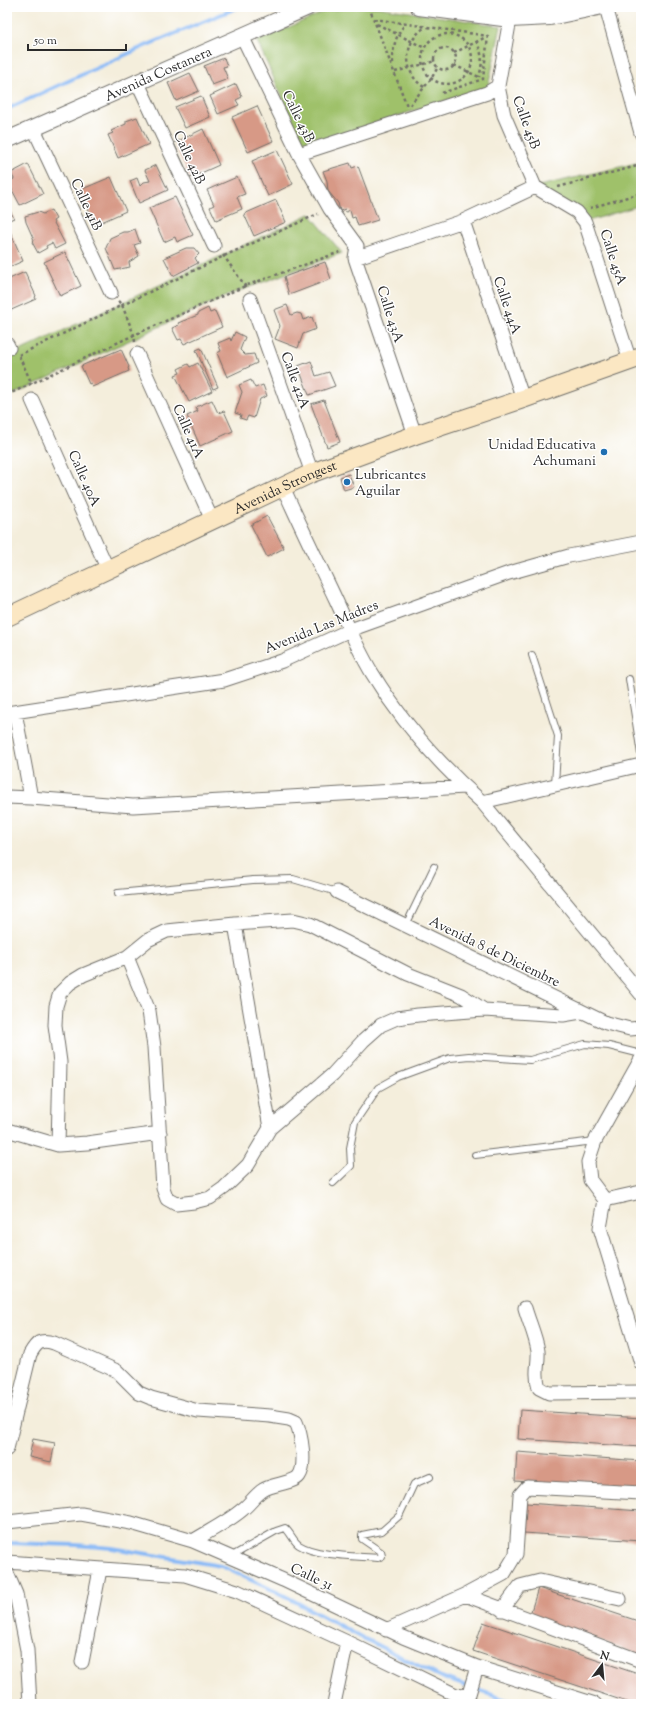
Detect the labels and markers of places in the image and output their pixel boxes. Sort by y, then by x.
place label: Unidad Educativa Achumani [488,436,597,472]
marker: Unidad Educativa Achumani [599,447,609,457]
place label: Lubricantes Aguilar [355,466,426,502]
marker: Lubricantes Aguilar [342,477,352,487]

